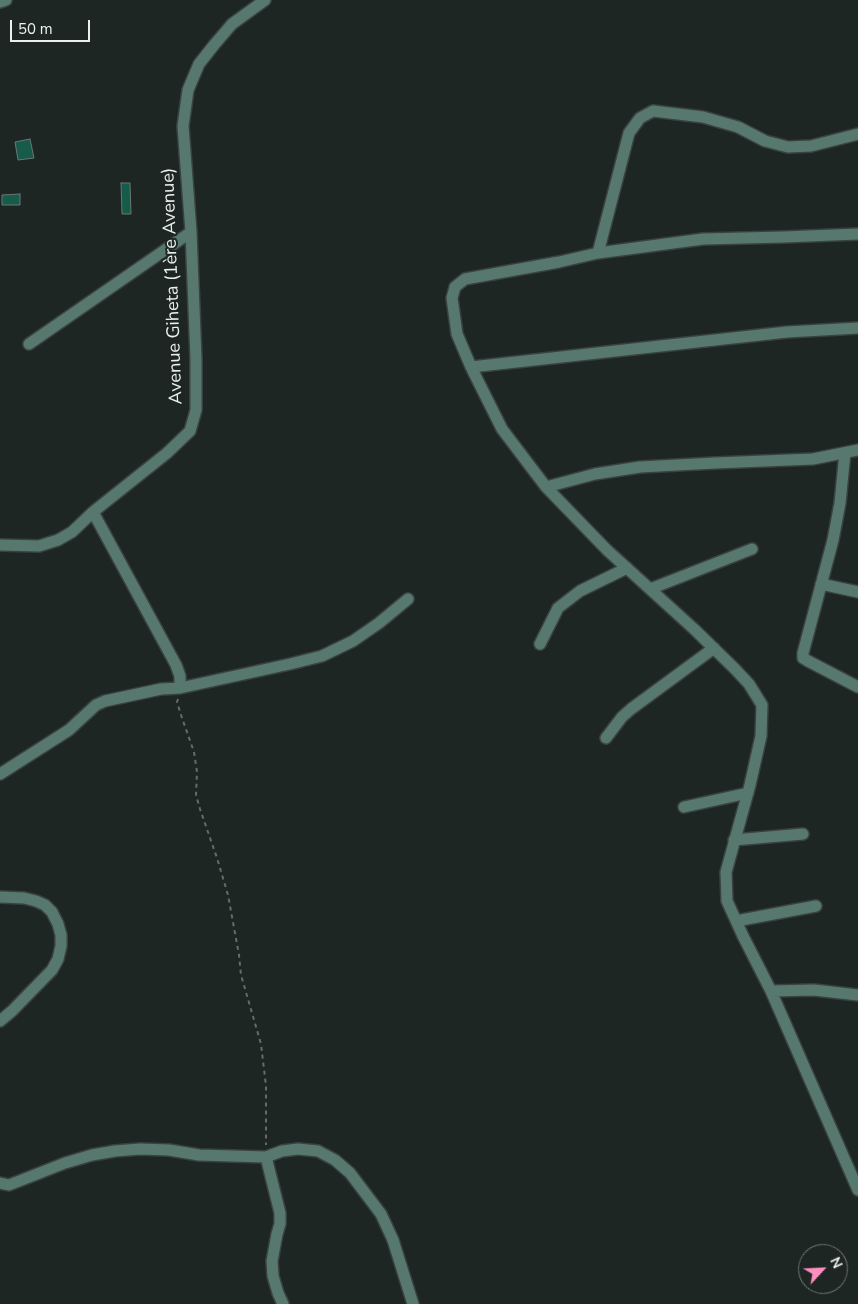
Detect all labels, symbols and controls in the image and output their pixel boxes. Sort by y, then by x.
scale bar [12,10,92,42]
text: 50 m [18,19,53,39]
street label: Avenue Giheta (1ère Avenue) [158,167,188,405]
north arrow [798,1244,848,1294]
text: N [825,1254,847,1272]

